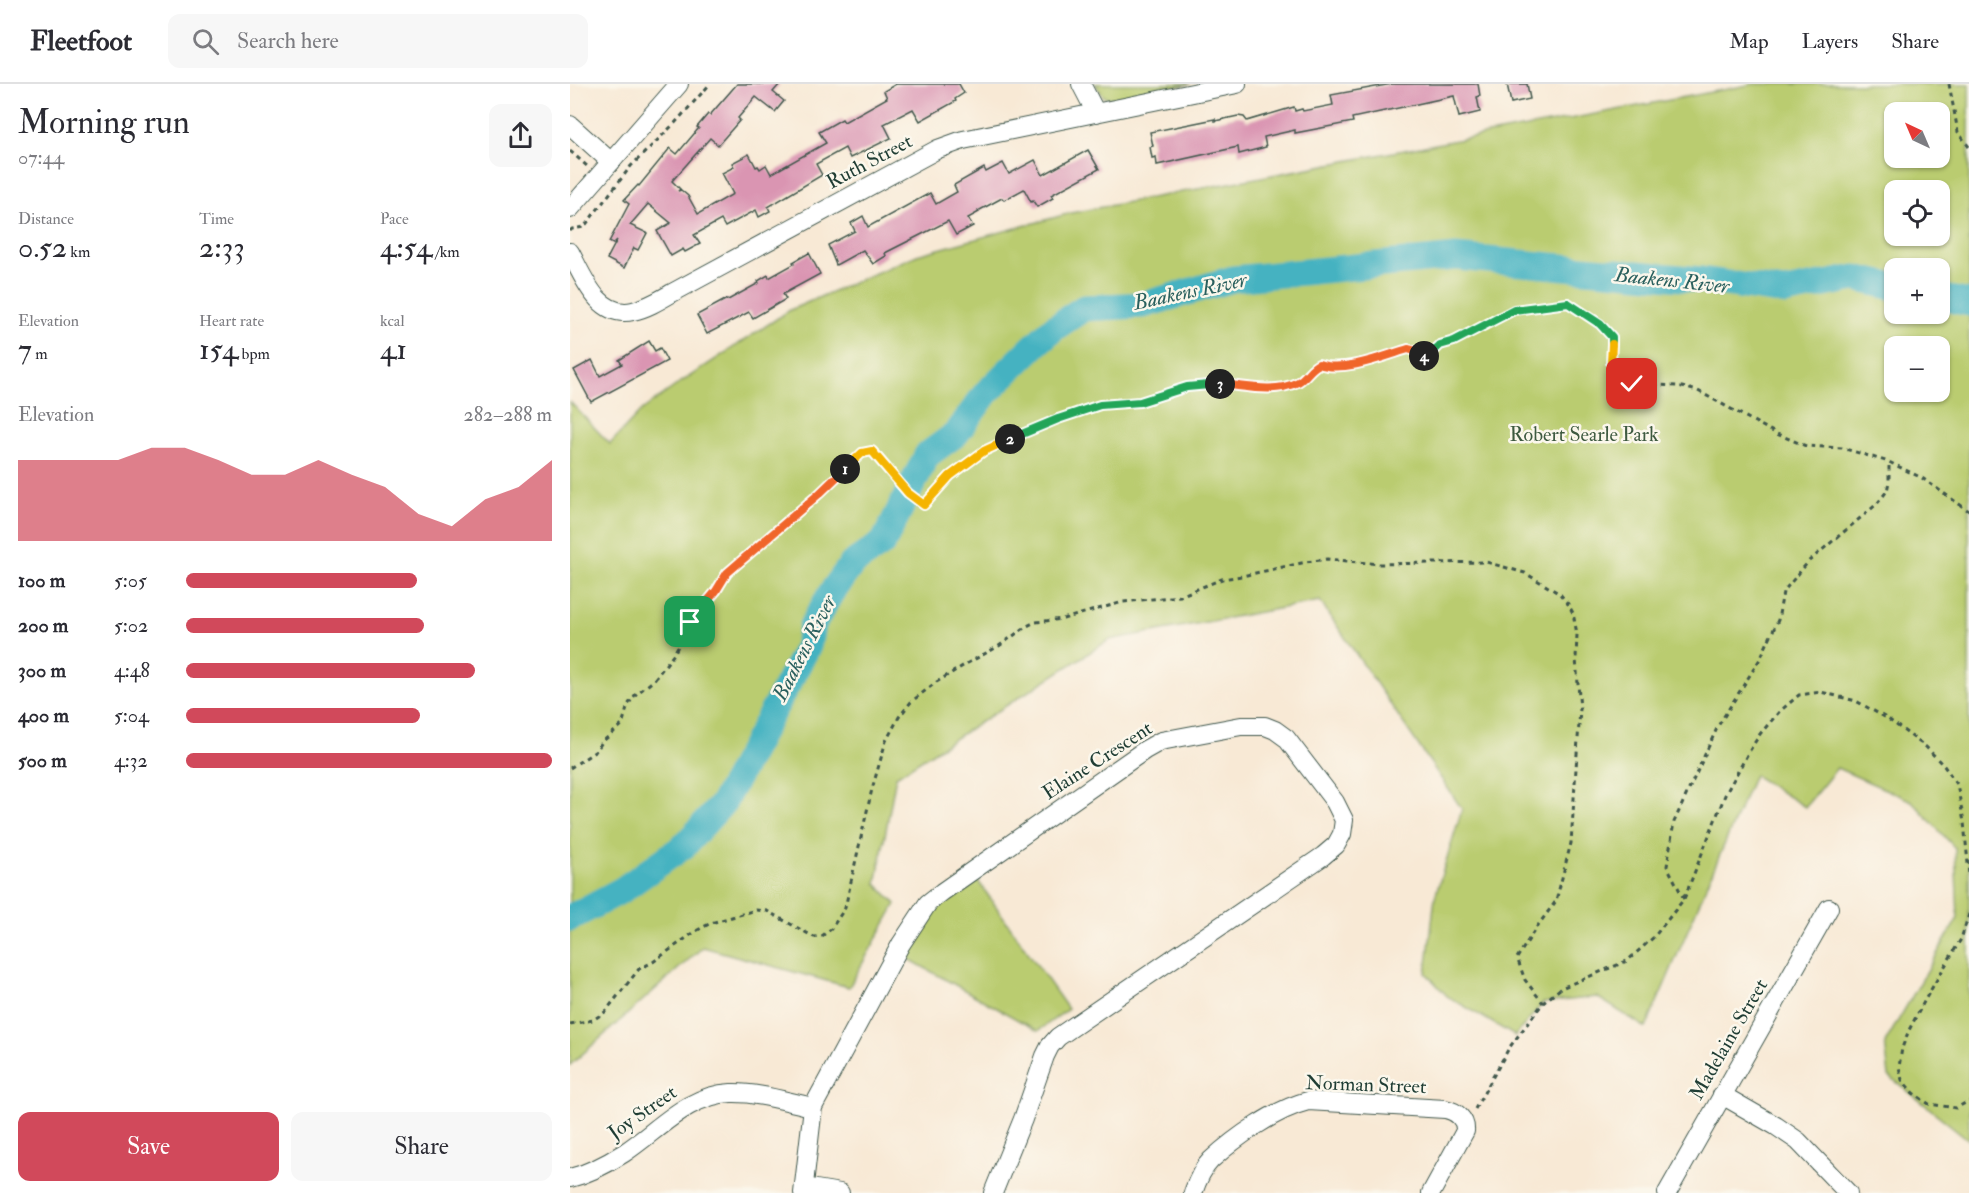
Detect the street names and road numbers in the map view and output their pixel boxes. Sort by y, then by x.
street label: Ruth Street [822,128,917,194]
street label: Elaine Crescent [1038,715,1157,805]
street label: Madelaine Street [1684,974,1773,1104]
street label: Norman Street [1305,1070,1427,1099]
street label: Joy Street [602,1079,682,1146]

